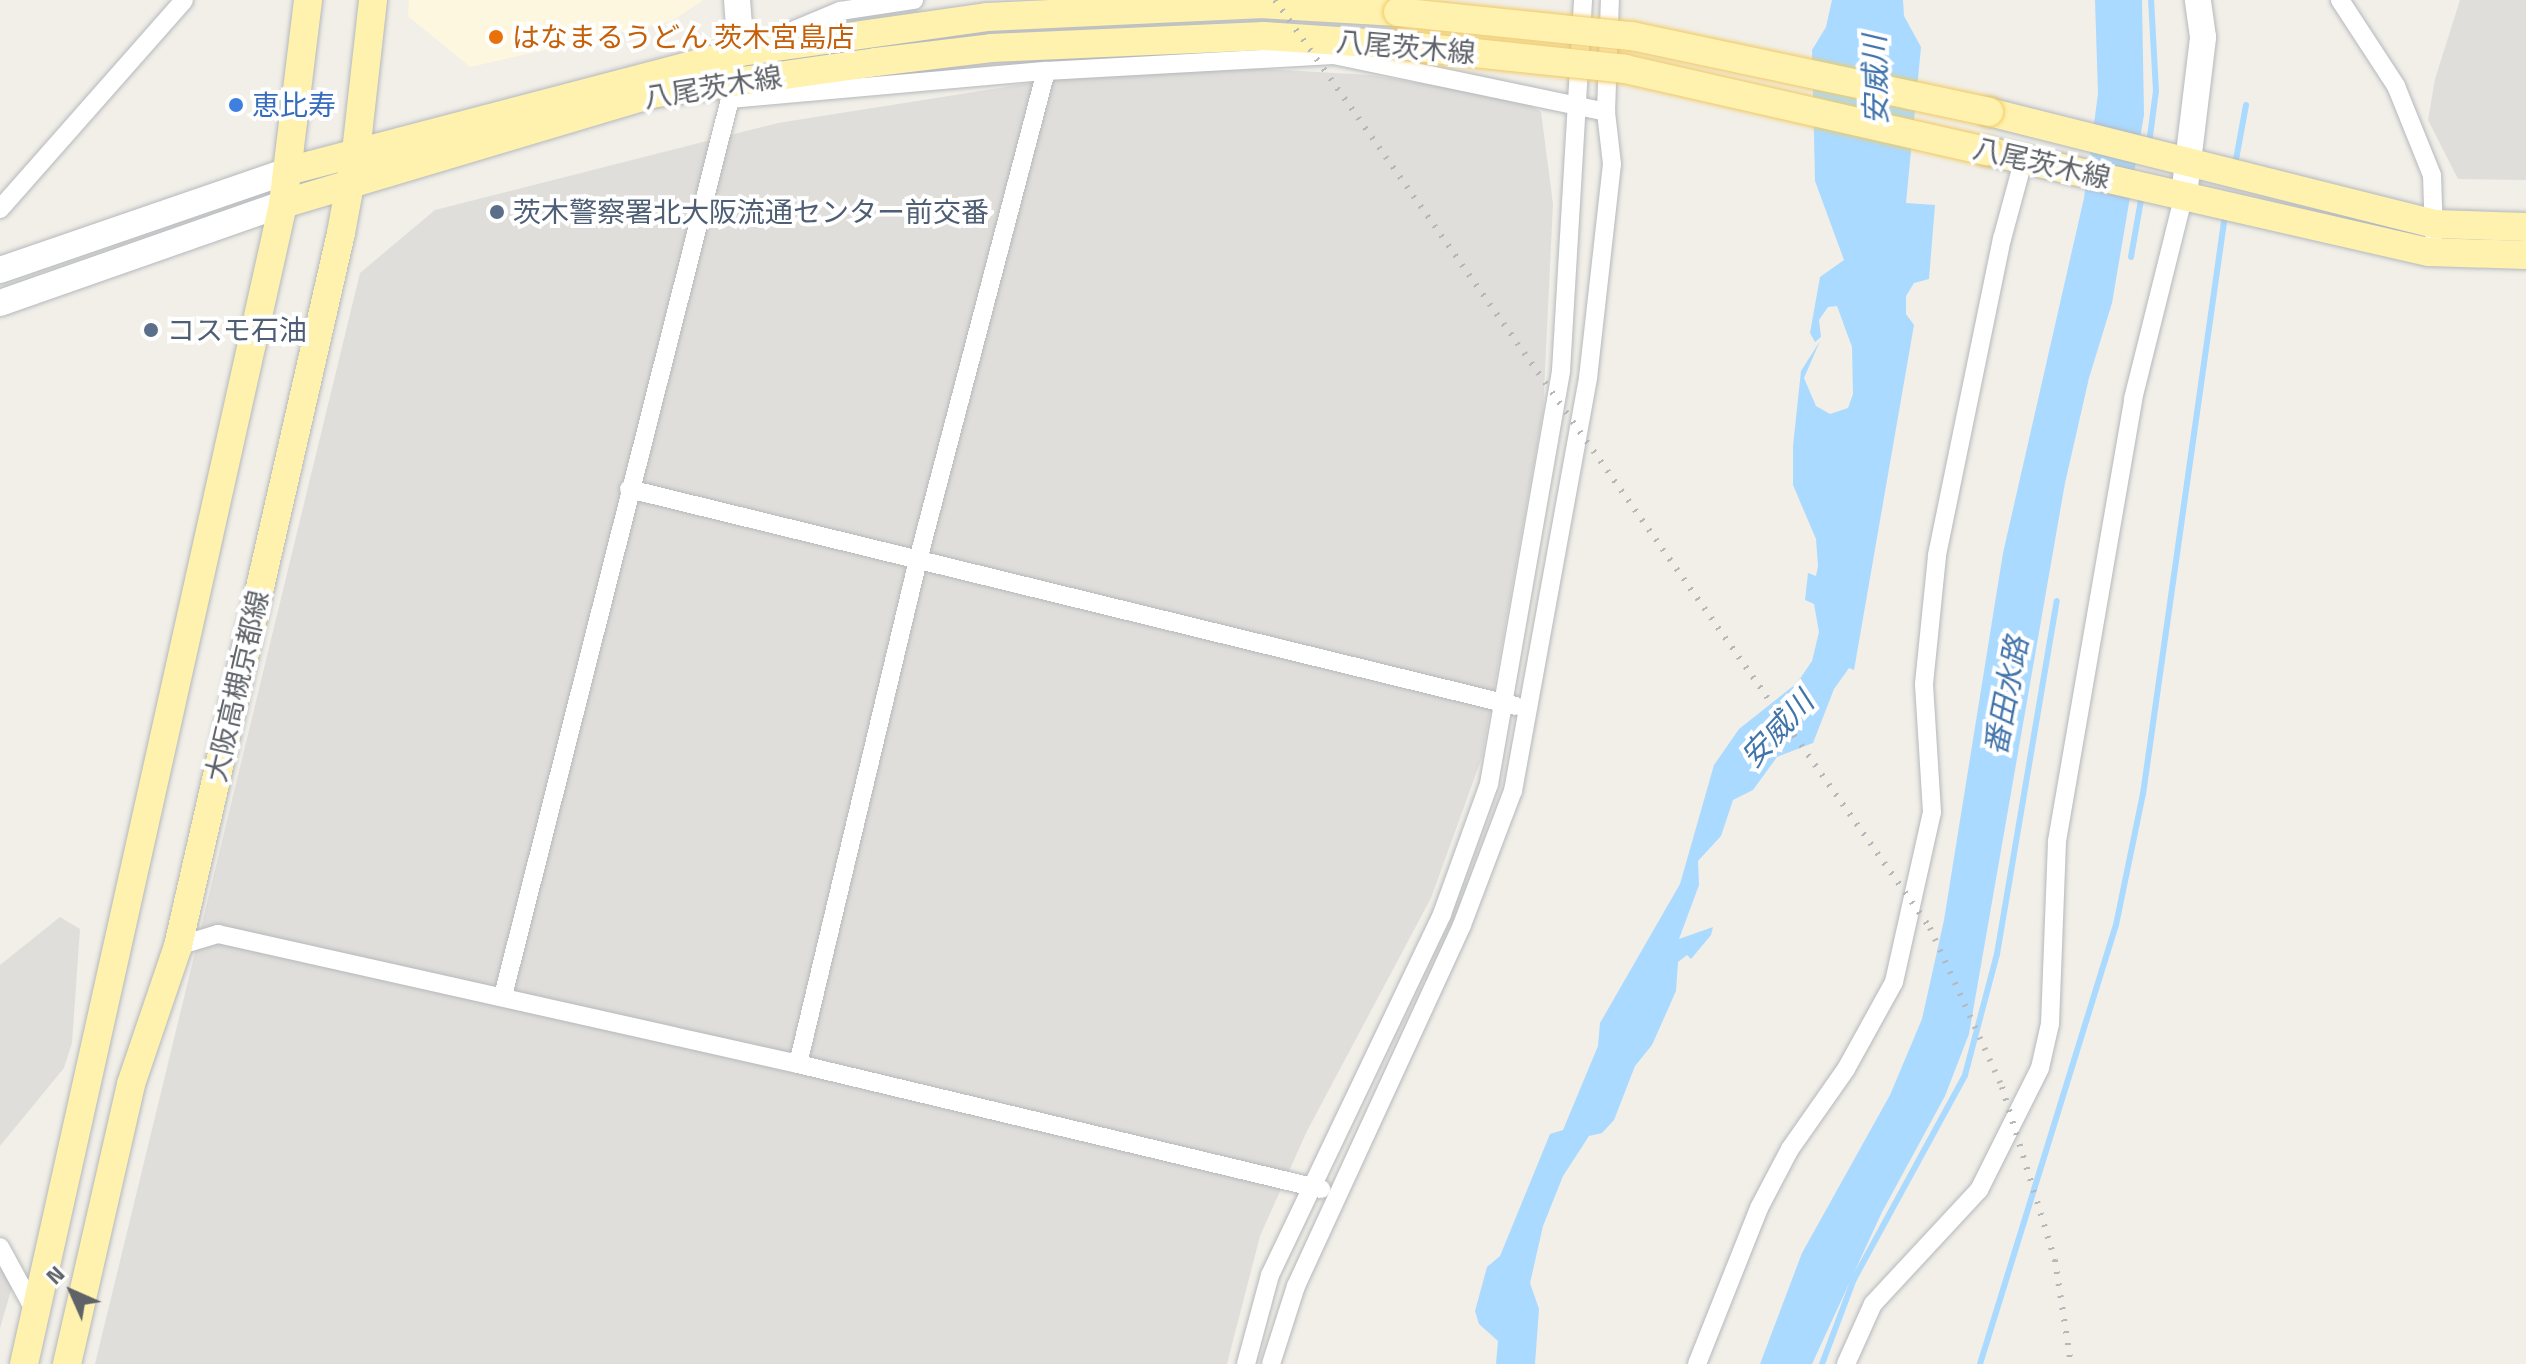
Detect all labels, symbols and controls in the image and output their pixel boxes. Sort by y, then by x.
place label: はなまるうどん 茨木宮島店 [512,20,854,54]
street label: 八尾茨木線 [1335,24,1477,70]
marker: はなまるうどん 茨木宮島店 [487,28,505,46]
water label: 安威川 [1856,35,1894,125]
street label: 八尾茨木線 [641,59,785,115]
place label: 恵比寿 [252,88,336,122]
marker: 恵比寿 [227,96,245,114]
street label: 八尾茨木線 [1970,131,2114,195]
place label: 茨木警察署北大阪流通センター前交番 [513,195,989,229]
marker: 茨木警察署北大阪流通センター前交番 [488,203,506,221]
place label: コスモ石油 [167,313,307,347]
marker: コスモ石油 [142,321,160,339]
street label: 大阪高槻京都線 [199,587,275,785]
water label: 番田水路 [1977,634,2035,758]
water label: 安威川 [1733,684,1821,774]
north arrow [32,1252,112,1332]
text: N [38,1258,72,1292]

